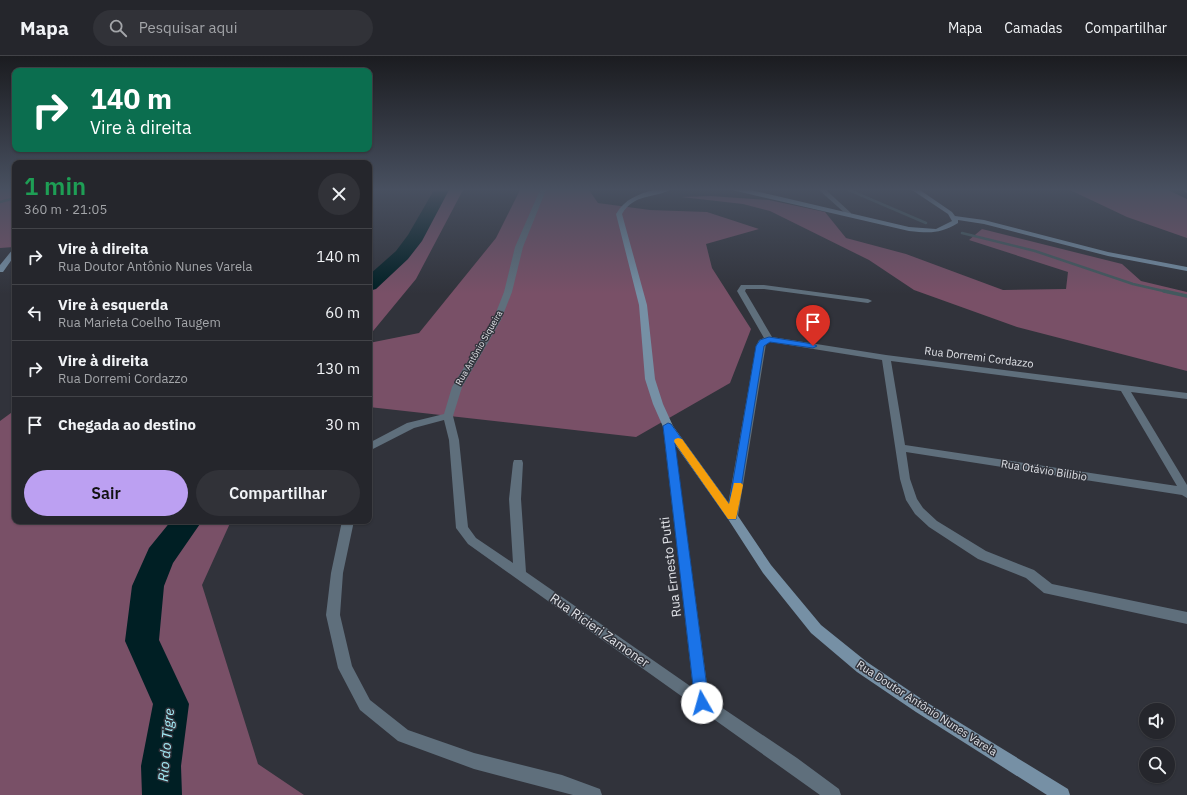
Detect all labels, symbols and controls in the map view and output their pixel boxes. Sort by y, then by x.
search box [93,10,373,46]
text: Mapa [20,16,69,40]
icon: search [107,17,129,39]
text: Pesquisar aqui [139,18,237,37]
text: Mapa [948,19,982,37]
text: Camadas [1004,19,1063,37]
text: Compartilhar [1085,19,1167,37]
text: 140 m [90,80,172,117]
icon: right [24,84,76,136]
text: Vire à direita [90,116,192,139]
text: 1 min [24,170,86,202]
button: close [318,173,360,215]
text: 360 m · 21:05 [24,201,107,218]
text: Vire à direita [58,239,148,258]
icon: right [24,246,46,268]
text: 140 m [316,247,360,266]
text: Rua Doutor Antônio Nunes Varela [58,258,253,275]
text: Vire à esquerda [58,295,168,314]
icon: left [24,302,46,324]
text: 60 m [325,303,360,322]
pin [796,305,830,346]
street label: Rua Antônio Siqueira [453,308,505,387]
icon: arrive [802,311,824,333]
text: Rua Marieta Coelho Taugem [58,314,221,331]
street label: Rua Dorremi Cordazzo [924,343,1034,371]
text: Vire à direita [58,351,148,370]
icon: right [24,358,46,380]
text: 130 m [316,359,360,378]
text: Rua Dorremi Cordazzo [58,370,188,387]
icon: arrive [24,414,46,436]
text: Chegada ao destino [58,415,196,434]
text: 30 m [325,415,360,434]
street label: Rua Otávio Bilibio [1000,456,1088,484]
button: Sair [24,470,188,516]
button: Compartilhar [196,470,360,516]
street label: Rua Ernesto Putti [656,516,685,618]
street label: Rua Ricieri Zamoner [547,590,653,671]
street label: Rua Doutor Antônio Nunes Varela [854,657,1000,759]
position arrow [681,682,723,724]
map controls [1139,703,1175,783]
button: sound [1139,703,1175,739]
water label: Rio do Tigre [154,708,178,782]
button: search [1139,747,1175,783]

